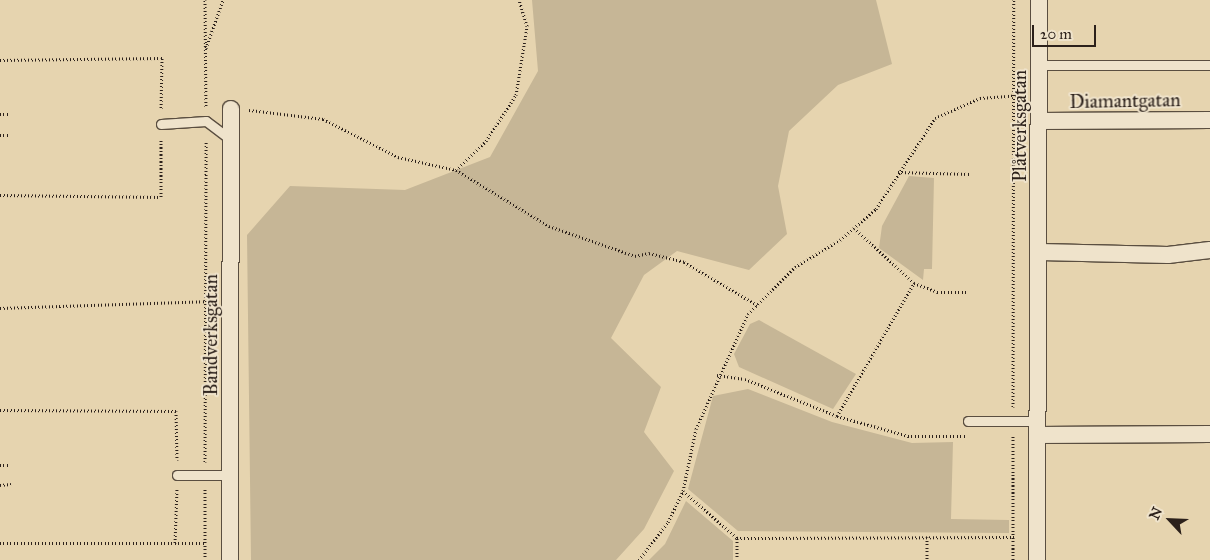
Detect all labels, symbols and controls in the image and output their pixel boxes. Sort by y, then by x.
scale bar [1035,15,1099,47]
text: 20 m [1040,25,1072,43]
street label: Plåtverksgatan [1009,70,1031,182]
street label: Diamantgatan [1069,89,1181,113]
street label: Bandverksgatan [200,274,222,396]
north arrow [1145,495,1195,545]
text: N [1146,504,1166,522]

